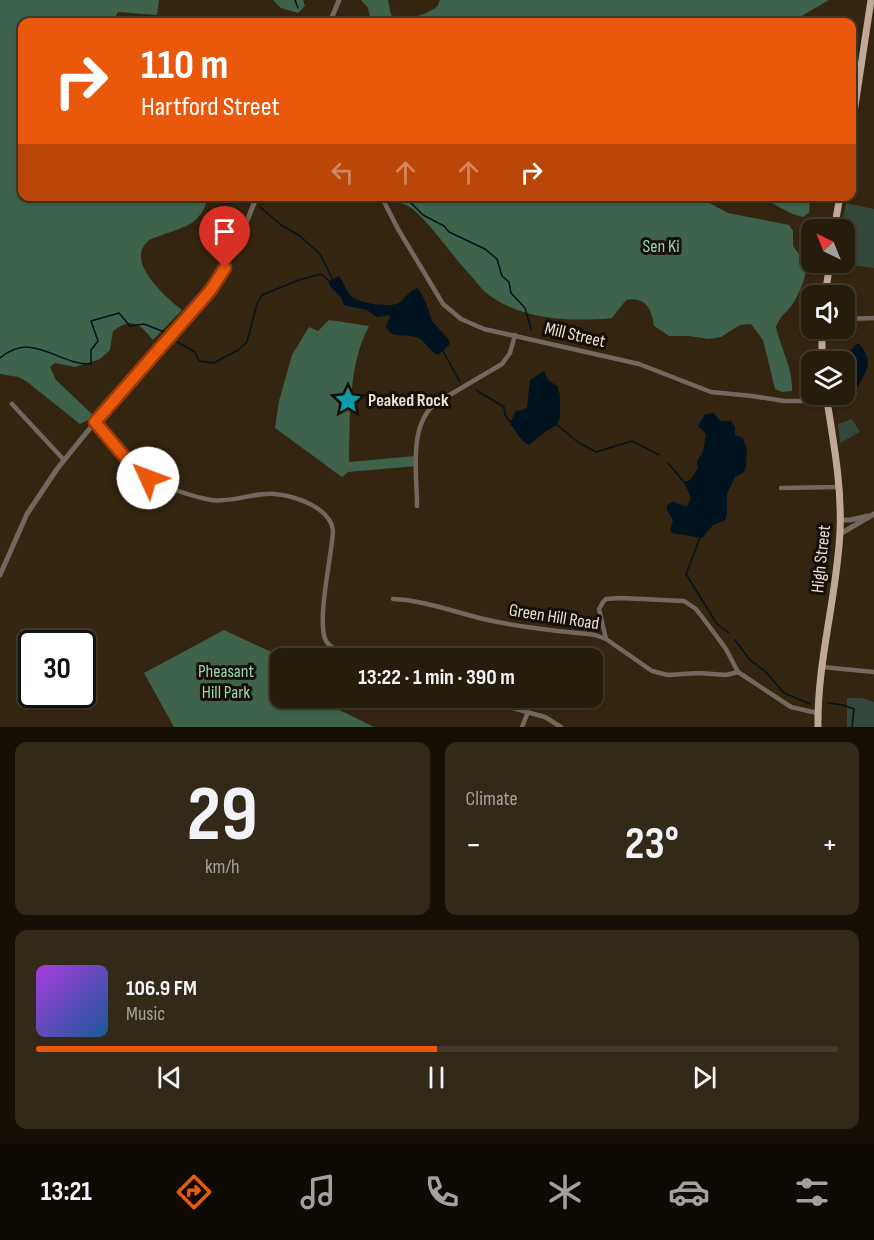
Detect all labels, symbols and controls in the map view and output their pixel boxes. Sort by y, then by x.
text: 110 m [141,40,228,91]
icon: right [42,42,120,120]
text: Hartford Street [141,91,280,123]
icon: left [326,156,359,189]
icon: ahead [389,156,422,189]
icon: ahead [452,156,485,189]
icon: right [515,156,548,189]
pin [199,206,250,268]
icon: arrive [208,215,241,248]
north arrow [801,219,855,273]
map controls [801,219,855,405]
park label: Sen Ki [642,236,680,257]
button: sound [801,285,855,339]
street label: Mill Street [543,318,608,352]
button: layers [801,351,855,405]
place icon: Peaked Rock [333,385,363,415]
place label: Peaked Rock [368,390,449,411]
position arrow [116,446,180,510]
street label: High Street [807,523,835,594]
street label: Green Hill Road [507,600,601,634]
speed limit sign: 30 [18,630,96,708]
park label: Pheasant Hill Park [198,661,255,703]
text: 13:22 · 1 min · 390 m [358,664,515,691]
text: 29 [187,769,258,862]
text: Climate [466,787,518,811]
text: 23° [625,817,679,872]
text: − [466,825,482,865]
text: + [822,825,838,865]
text: km/h [205,855,240,879]
text: 106.9 FM [126,975,197,1002]
text: Music [126,1002,165,1026]
icon: previous [153,1061,186,1094]
icon: pause [420,1061,453,1094]
icon: next [688,1061,721,1094]
icon: directions [173,1171,215,1213]
icon: music [297,1171,339,1213]
icon: phone [421,1171,463,1213]
icon: climate [544,1171,586,1213]
icon: car [668,1171,710,1213]
icon: filters [791,1171,833,1213]
text: 13:21 [41,1176,92,1208]

